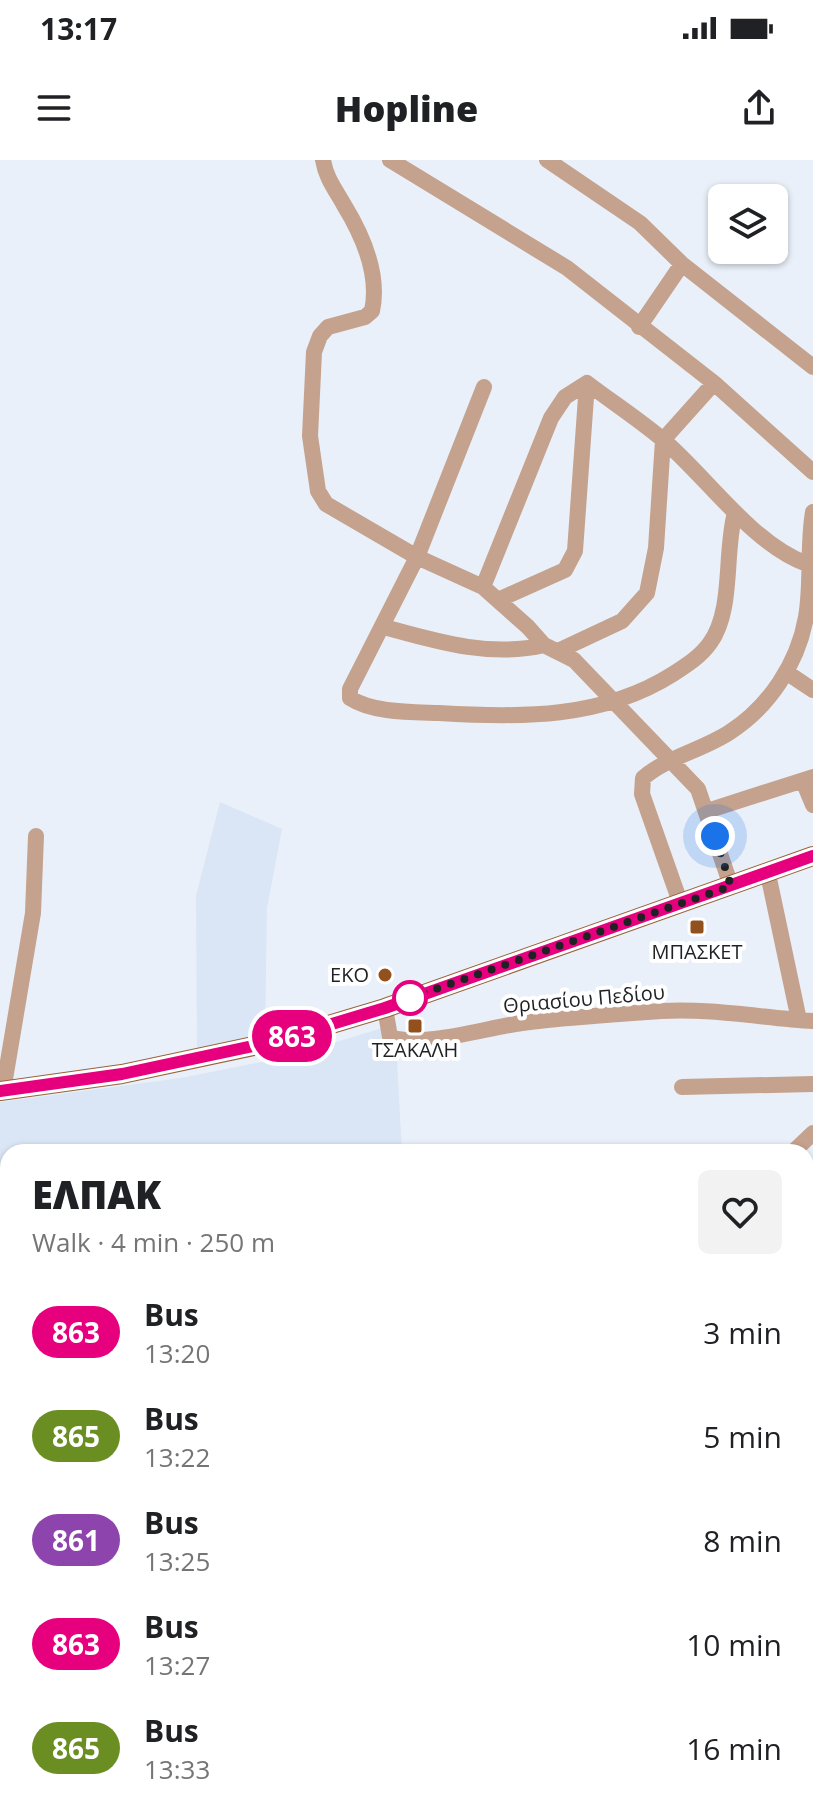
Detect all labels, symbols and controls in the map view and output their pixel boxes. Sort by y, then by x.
text: 13:17 [40,8,117,49]
text: Hopline [335,84,478,133]
icon: menu [32,86,76,130]
icon: share [737,86,781,130]
map controls [708,184,788,264]
button: layers [708,184,788,264]
your location [695,816,735,856]
marker: ΜΠΑΣΚΕΤ [688,918,706,936]
place label: ΜΠΑΣΚΕΤ [652,938,742,965]
place label: EKO [330,961,369,988]
marker: EKO [376,966,394,984]
street label: Θριασίου Πεδίου [502,978,666,1019]
unlabelled marker [393,981,427,1015]
line badge: 863 [246,1010,338,1062]
text: 863 [268,1017,316,1055]
marker: ΤΣΑΚΑΛΗ [406,1017,424,1035]
place label: ΤΣΑΚΑΛΗ [372,1036,458,1063]
text: ΕΛΠΑΚ [32,1168,161,1220]
button: heart [698,1170,782,1254]
text: Walk · 4 min · 250 m [32,1224,275,1260]
text: Bus [144,1294,199,1335]
text: 3 min [703,1312,782,1353]
text: 863 [52,1313,100,1351]
text: 13:20 [144,1335,210,1371]
text: Bus [144,1398,199,1439]
text: 5 min [703,1416,782,1457]
text: 865 [52,1417,100,1455]
text: 13:22 [144,1439,210,1475]
text: Bus [144,1502,199,1543]
text: 8 min [703,1520,782,1561]
text: 861 [52,1521,100,1559]
text: 13:25 [144,1543,210,1579]
text: Bus [144,1606,199,1647]
text: 10 min [686,1624,782,1665]
text: 863 [52,1625,100,1663]
text: 13:27 [144,1647,210,1683]
text: Bus [144,1710,199,1751]
text: 16 min [686,1728,782,1769]
text: 865 [52,1729,100,1767]
text: 13:33 [144,1751,210,1787]

